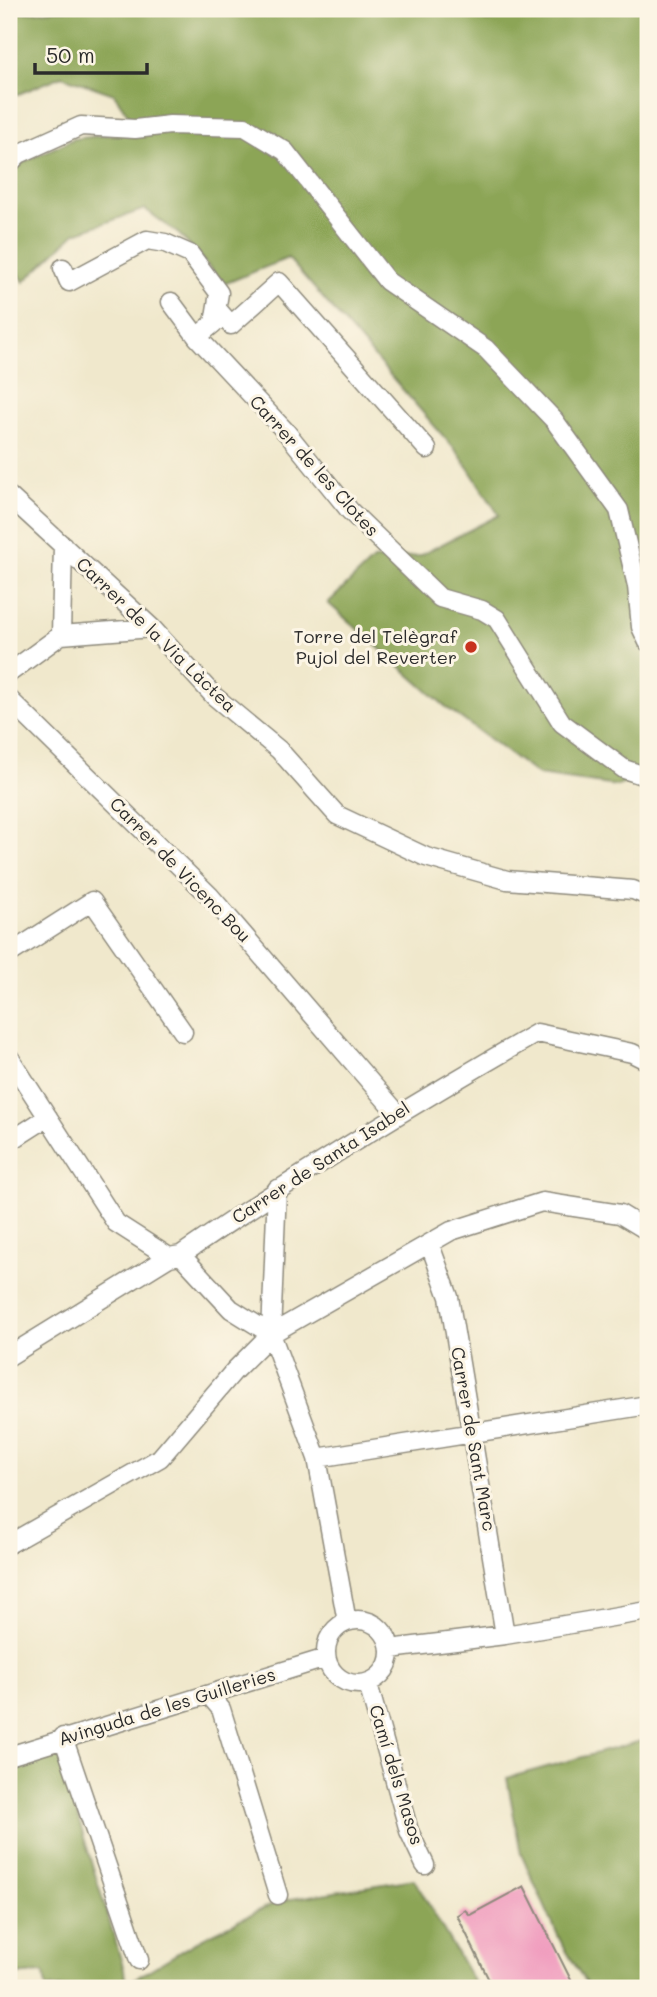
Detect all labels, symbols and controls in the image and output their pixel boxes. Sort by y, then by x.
scale bar [35,32,147,76]
text: 50 m [46,41,95,68]
street label: Carrer de les Clotes [245,390,385,541]
street label: Carrer de la Via Làctea [72,551,242,717]
place label: Torre del Telègraf Pujol del Reverter [294,624,458,669]
marker: Torre del Telègraf Pujol del Reverter [463,639,479,655]
street label: Carrer de Vicenc Bou [105,791,256,947]
street label: Carrer de Santa Isabel [227,1096,414,1229]
street label: Carrer de Sant Marc [446,1345,502,1533]
street label: Avinguda de les Guilleries [55,1662,278,1751]
street label: Camí dels Masos [364,1702,430,1848]

